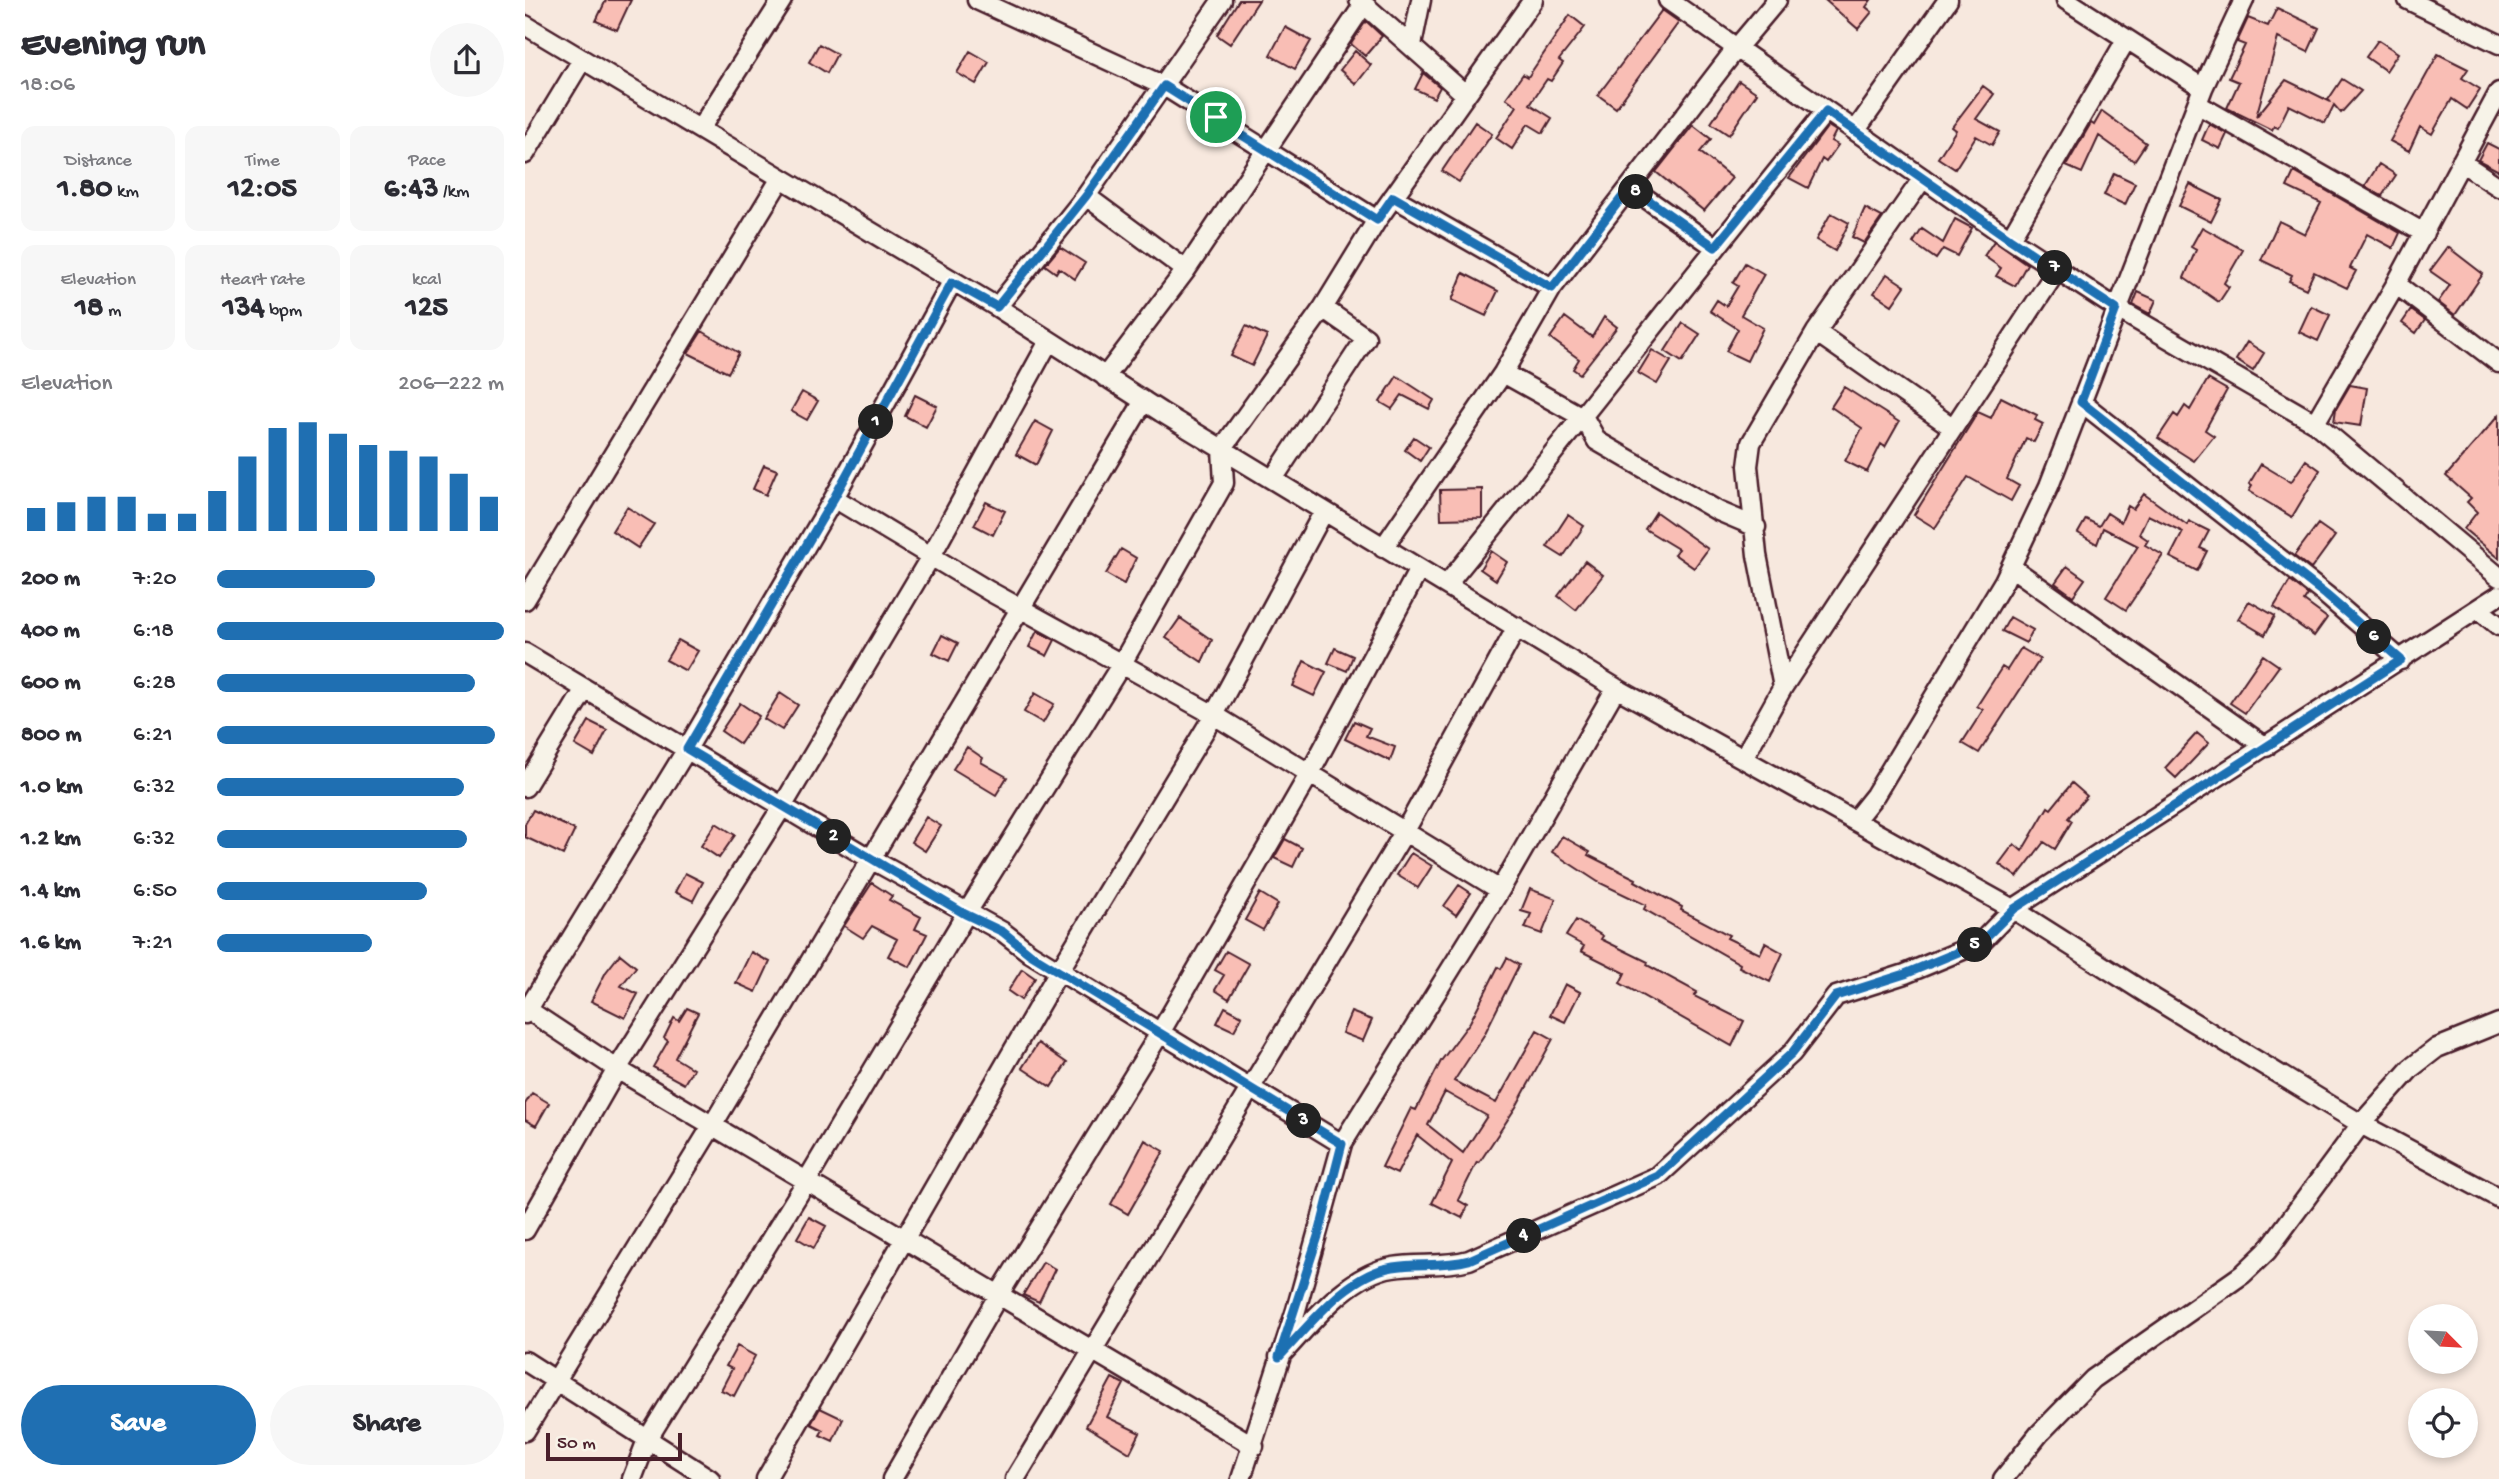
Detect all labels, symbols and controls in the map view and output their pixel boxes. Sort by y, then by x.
button: share [430,23,504,97]
text: Evening run [21,24,205,68]
text: 18:06 [21,72,75,99]
pin [1186,87,1246,147]
icon: arrive [1197,98,1235,136]
text: Distance [65,150,132,173]
text: Time [245,150,280,173]
text: Pace [408,150,445,173]
text: 1.80 [57,173,112,208]
text: 12:05 [228,173,297,208]
text: 6:43 [384,173,439,208]
pin: 8 [1619,174,1653,210]
text: 8 [1630,180,1641,203]
text: km [112,181,139,204]
text: /km [439,181,470,204]
pin: 7 [2037,250,2073,286]
text: 7 [2050,256,2059,279]
text: Elevation [60,269,136,292]
text: Heart rate [220,269,305,292]
text: kcal [412,269,442,292]
text: 18 [75,292,103,327]
text: 134 [223,292,265,327]
text: 125 [406,292,448,327]
text: m [103,300,121,323]
text: bpm [265,300,302,323]
text: Elevation [21,371,112,398]
text: 206–222 m [398,371,504,398]
pin: 1 [859,404,893,440]
text: 1 [872,410,879,433]
text: 200 m [21,566,80,593]
text: 7:20 [133,566,177,593]
text: 400 m [21,618,80,645]
text: 6:18 [133,618,174,645]
pin: 6 [2357,620,2392,654]
text: 6 [2369,625,2378,648]
text: 600 m [21,670,81,697]
text: 6:28 [133,670,176,697]
text: 800 m [21,722,82,749]
text: 6:21 [133,722,172,749]
text: 1.0 km [21,774,83,801]
text: 6:32 [133,774,175,801]
pin: 2 [817,820,851,854]
text: 2 [829,825,838,848]
text: 1.2 km [21,826,81,853]
text: 6:32 [133,826,175,853]
text: 1.4 km [21,878,80,905]
text: 6:50 [133,878,177,905]
pin: 5 [1957,928,1993,962]
text: 1.6 km [21,930,81,957]
text: 7:21 [133,930,173,957]
text: 5 [1970,933,1980,956]
pin: 3 [1287,1104,1321,1138]
text: 3 [1299,1109,1308,1132]
pin: 4 [1507,1218,1541,1254]
text: 4 [1519,1224,1528,1247]
north arrow [2408,1304,2478,1374]
map controls [2408,1304,2478,1458]
button: Save [21,1385,256,1465]
button: Share [270,1385,504,1465]
button: locate [2408,1388,2478,1458]
scale bar [546,1430,683,1462]
text: 50 m [557,1433,596,1456]

